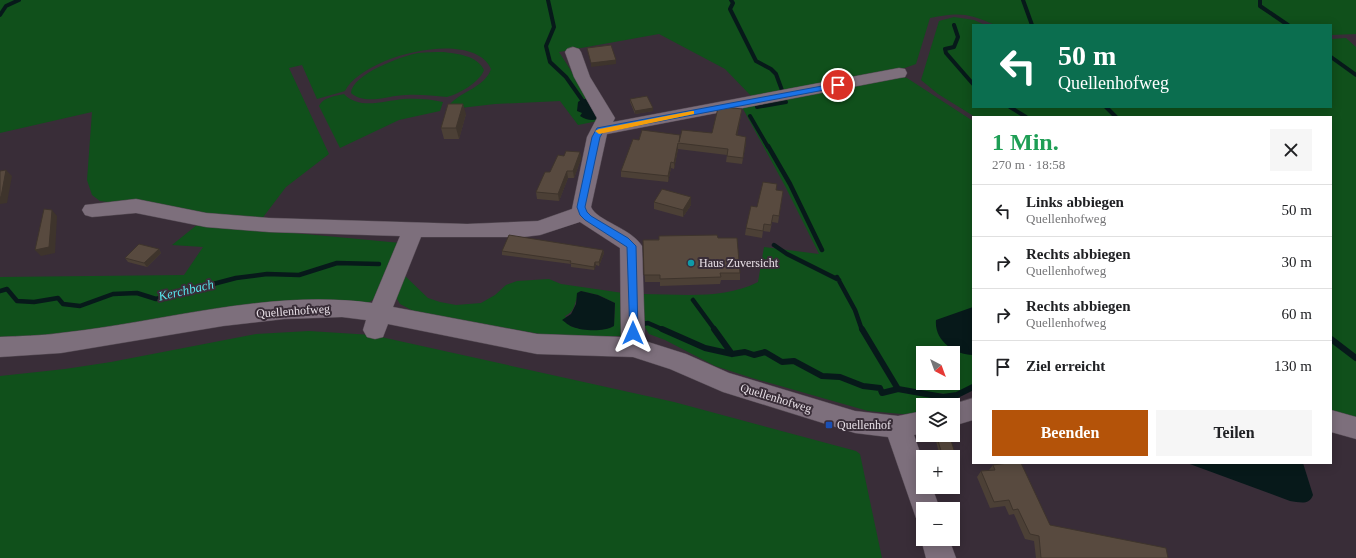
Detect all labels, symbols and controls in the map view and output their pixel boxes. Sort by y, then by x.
icon: left [992,40,1044,92]
text: 50 m [1058,40,1116,71]
pin [821,68,855,102]
text: Quellenhofweg [1058,73,1169,93]
icon: arrive [827,74,849,96]
text: 1 Min. [992,129,1059,155]
button: close [1270,129,1312,171]
text: 270 m · 18:58 [992,157,1065,172]
text: Links abbiegen [1026,194,1124,210]
icon: left [992,200,1014,222]
text: 50 m [1282,202,1312,218]
text: Quellenhofweg [1026,211,1106,226]
text: Rechts abbiegen [1026,246,1131,262]
icon: right [992,252,1014,274]
text: 30 m [1282,254,1312,270]
place label: Haus Zuversicht [699,256,779,270]
marker: Haus Zuversicht [686,258,696,268]
text: Quellenhofweg [1026,263,1106,278]
water label: Kerchbach [156,276,215,304]
text: Rechts abbiegen [1026,298,1131,314]
street label: Quellenhofweg [256,301,330,321]
icon: right [992,304,1014,326]
text: 60 m [1282,306,1312,322]
position arrow [612,312,654,354]
text: Quellenhofweg [1026,315,1106,330]
north arrow [916,346,960,390]
map controls [916,346,960,546]
icon: arrive [992,356,1014,378]
text: Ziel erreicht [1026,358,1105,374]
text: 130 m [1274,358,1312,374]
street label: Quellenhofweg [739,380,813,416]
button: layers [916,398,960,442]
button: Beenden [992,410,1148,456]
button: Teilen [1156,410,1312,456]
place label: Quellenhof [837,418,891,432]
marker: Quellenhof [824,420,834,430]
button: + [916,450,960,494]
button: − [916,502,960,546]

